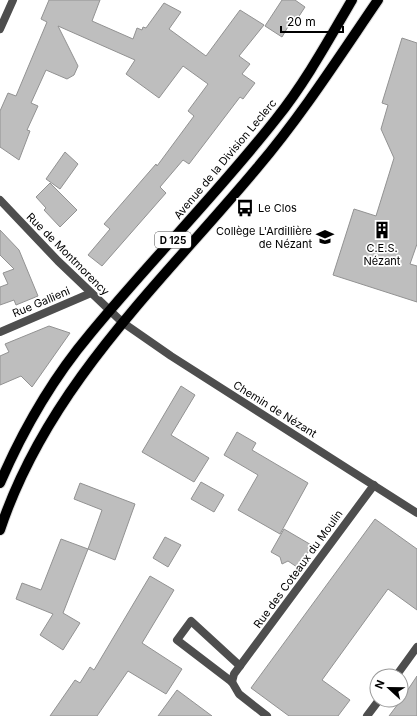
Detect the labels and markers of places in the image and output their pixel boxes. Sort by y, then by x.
bus stop icon: Le Clos [235,198,255,218]
place label: Le Clos [258,201,297,215]
building icon: C.E.S. Nézant [372,220,392,240]
place label: Collège L'Ardillière de Nézant [216,224,312,251]
school or university icon: Collège L'Ardillière de Nézant [315,227,335,247]
place label: C.E.S. Nézant [364,241,401,268]

